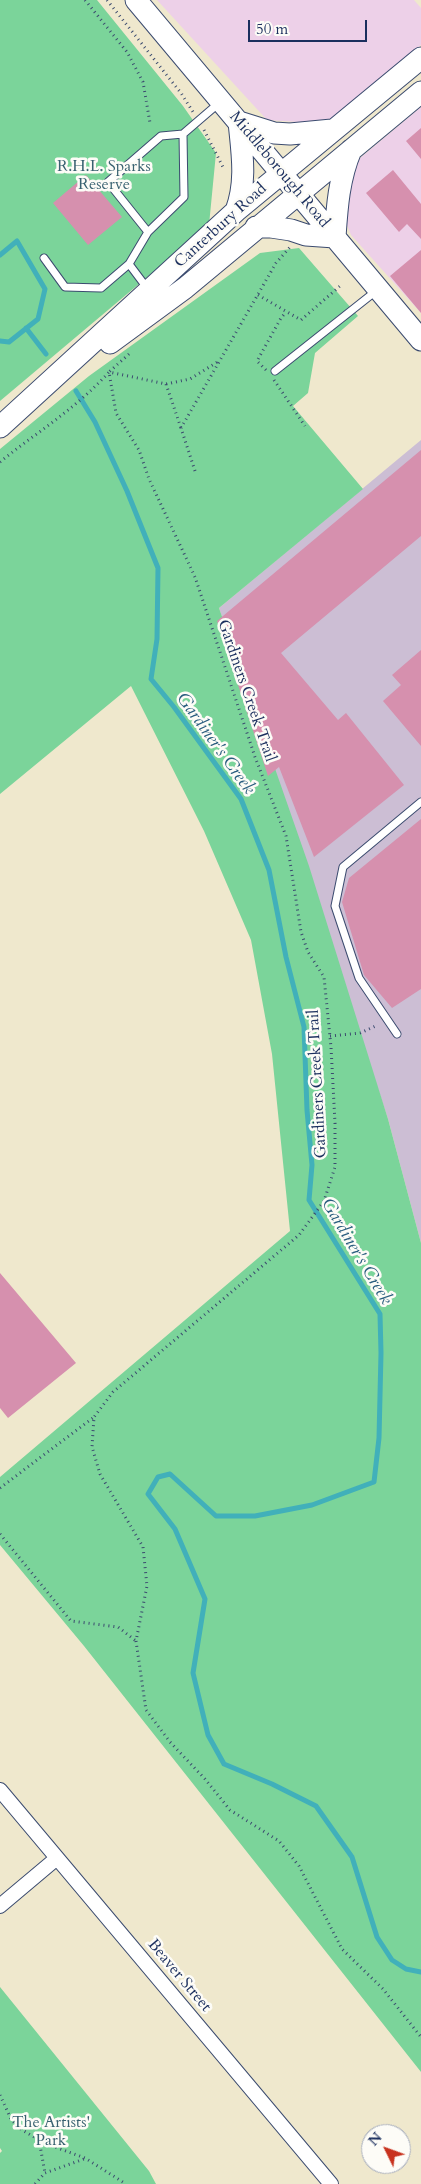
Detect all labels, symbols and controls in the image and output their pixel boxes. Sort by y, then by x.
scale bar [251,10,370,42]
text: 50 m [256,19,288,39]
street label: Middleborough Road [225,108,333,232]
park label: R.H.L. Sparks Reserve [57,157,151,195]
street label: Canterbury Road [171,180,271,272]
street label: Gardiners Creek Trail [213,618,279,764]
water label: Gardiner's Creek [171,689,259,799]
street label: Gardiners Creek Trail [305,1009,331,1159]
water label: Gardiner's Creek [316,1195,396,1309]
street label: Beaver Street [143,1936,215,2016]
park label: The Artists' Park [12,2113,90,2151]
north arrow [361,2124,411,2174]
text: N [364,2128,386,2150]

